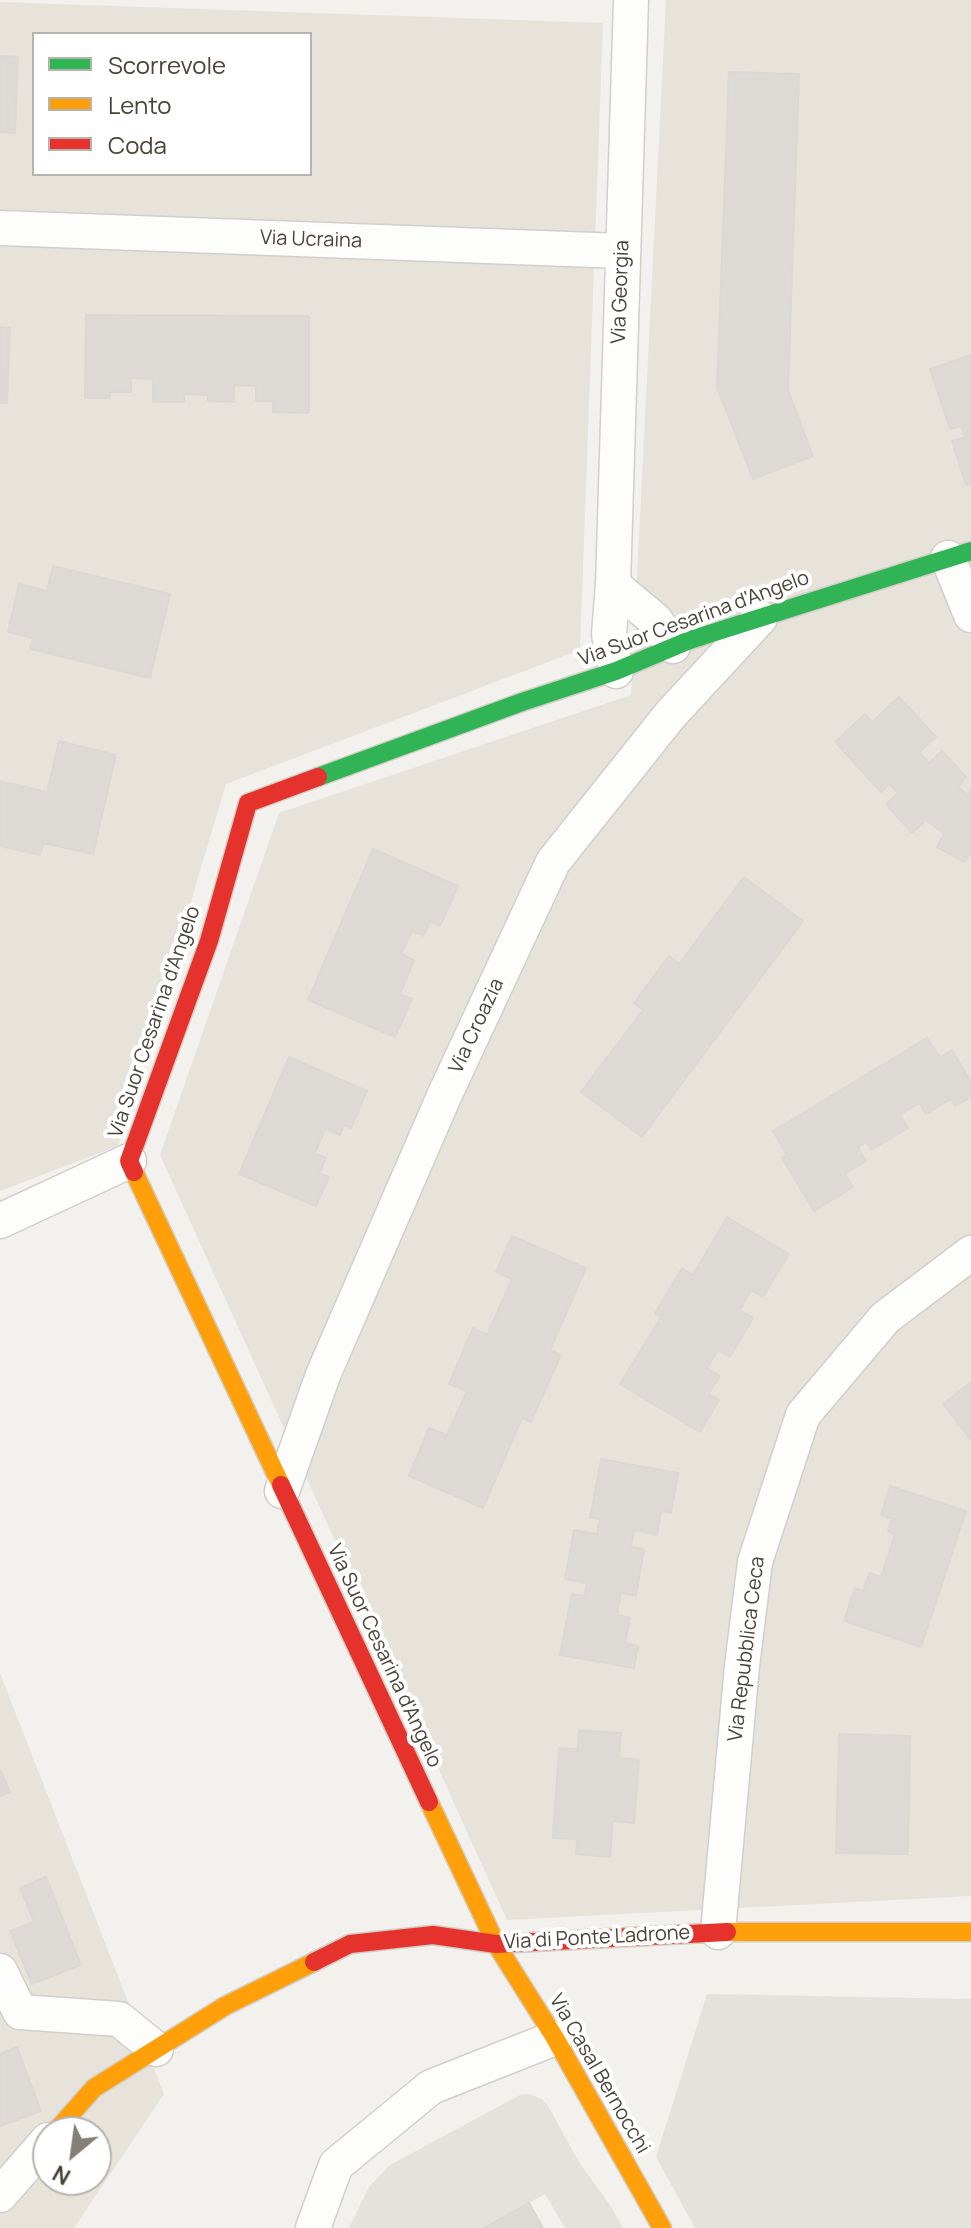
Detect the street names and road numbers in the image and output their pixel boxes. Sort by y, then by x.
street label: Via Ucraina [260,226,362,254]
street label: Via Georgia [607,240,635,344]
street label: Via Suor Cesarina d'Angelo [575,566,813,672]
street label: Via Suor Cesarina d'Angelo [104,903,206,1141]
street label: Via Croazia [445,975,509,1077]
street label: Via Suor Cesarina d'Angelo [322,1541,446,1771]
street label: Via Repubblica Ceca [724,1555,770,1743]
street label: Via di Ponte Ladrone [503,1921,691,1955]
street label: Via Casal Bernocchi [544,1990,654,2158]

